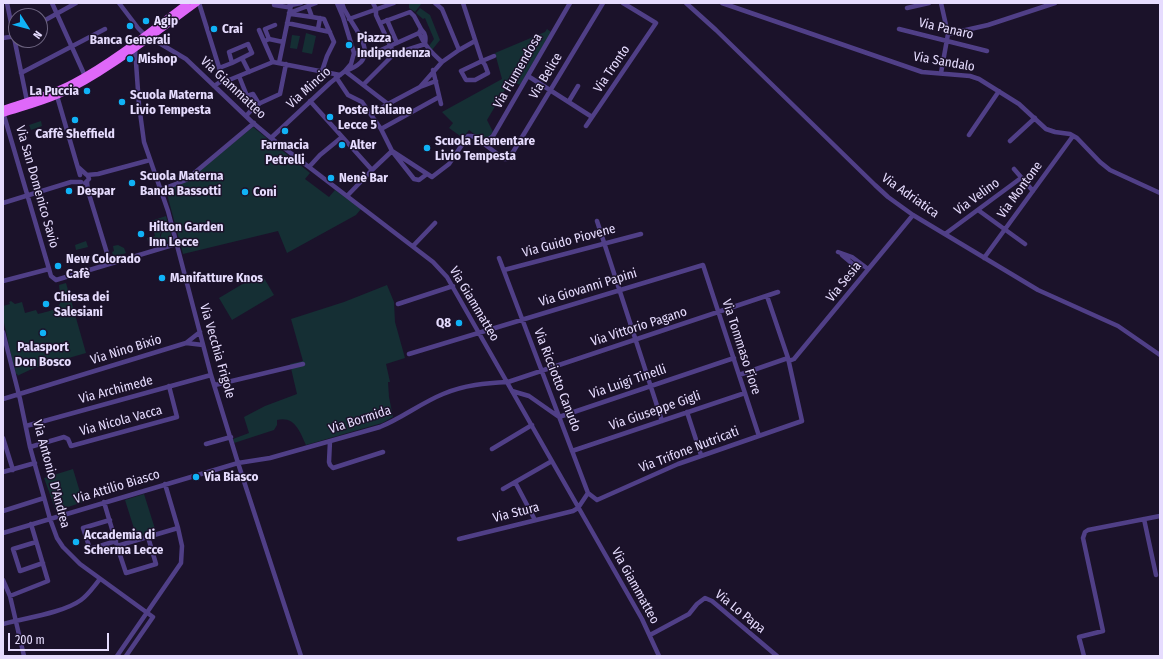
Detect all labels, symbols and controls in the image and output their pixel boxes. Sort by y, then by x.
north arrow [8,8,48,48]
place label: Agip [154,13,178,29]
street label: Via Panaro [917,15,975,43]
marker: Agip [141,16,151,26]
marker: Banca Generali [125,21,135,31]
place label: Crai [222,21,243,37]
marker: Crai [209,24,219,34]
text: N [30,28,45,41]
place label: Piazza Indipendenza [357,30,430,61]
street label: Via Flumendosa [490,31,546,111]
place label: Banca Generali [90,32,170,48]
marker: Piazza Indipendenza [344,40,354,50]
street label: Via Tronto [591,42,633,96]
street label: Via Sandalo [912,49,976,75]
street label: Via Belice [526,50,566,102]
place label: Mishop [138,51,177,67]
marker: Mishop [125,54,135,64]
street label: Via Giammatteo [197,54,269,122]
street label: Via Mincio [284,64,334,112]
place label: La Puccia [29,83,79,99]
marker: La Puccia [82,86,92,96]
place label: Scuola Materna Livio Tempesta [130,87,213,118]
marker: Scuola Materna Livio Tempesta [117,97,127,107]
place label: Poste Italiane Lecce 5 [338,102,412,133]
marker: Poste Italiane Lecce 5 [325,112,335,122]
marker: Caffè Sheffield [70,115,80,125]
street label: Via San Domenico Savio [12,124,62,250]
place label: Caffè Sheffield [35,126,115,142]
marker: Farmacia Petrelli [280,126,290,136]
place label: Scuola Elementare Livio Tempesta [435,133,535,164]
place label: Farmacia Petrelli [261,137,309,168]
place label: Alter [350,137,376,153]
marker: Alter [337,140,347,150]
marker: Scuola Elementare Livio Tempesta [422,143,432,153]
street label: Via Montone [994,159,1046,221]
place label: Scuola Materna Banda Bassotti [140,168,223,199]
place label: Nenè Bar [339,170,388,186]
street label: Via Adriatica [878,170,942,222]
marker: Nenè Bar [326,173,336,183]
street label: Via Velino [951,175,1003,219]
marker: Scuola Materna Banda Bassotti [127,178,137,188]
place label: Despar [77,183,115,199]
place label: Coni [253,184,277,200]
marker: Despar [64,186,74,196]
marker: Coni [240,187,250,197]
place label: Hilton Garden Inn Lecce [149,219,224,250]
street label: Via Guido Piovene [521,221,617,261]
marker: Hilton Garden Inn Lecce [136,229,146,239]
place label: New Colorado Cafè [66,251,141,282]
street label: Via Sesia [823,259,865,305]
marker: New Colorado Cafè [53,261,63,271]
street label: Via Giammatteo [446,264,502,344]
street label: Via Giovanni Papini [537,266,639,310]
place label: Manifatture Knos [170,270,263,286]
marker: Manifatture Knos [157,273,167,283]
place label: Chiesa dei Salesiani [54,289,109,320]
street label: Via Tommaso Fiore [718,297,764,397]
marker: Chiesa dei Salesiani [41,299,51,309]
street label: Via Vecchia Frigole [196,302,238,400]
street label: Via Vittorio Pagano [589,304,689,350]
place label: Q8 [436,315,451,331]
marker: Q8 [454,318,464,328]
street label: Via Ricciotto Canudo [530,326,584,434]
marker: Palasport Don Bosco [38,328,48,338]
street label: Via Nino Bixio [89,332,163,368]
place label: Palasport Don Bosco [15,339,71,370]
street label: Via Luigi Tinelli [588,362,668,402]
street label: Via Archimede [77,373,155,407]
street label: Via Giuseppe Gigli [607,388,703,434]
street label: Via Nicola Vacca [78,402,164,440]
street label: Via Bormida [327,403,393,437]
street label: Via Antonio D'Andrea [29,418,73,530]
street label: Via Trifone Nutricati [637,424,741,476]
street label: Via Attilio Biasco [72,467,162,507]
place label: Via Biasco [204,469,258,485]
marker: Via Biasco [191,472,201,482]
street label: Via Stura [491,500,541,526]
place label: Accademia di Scherma Lecce [84,527,163,558]
marker: Accademia di Scherma Lecce [71,537,81,547]
street label: Via Giammatteo [608,545,662,627]
street label: Via Lo Papa [712,587,768,637]
scale bar [10,625,111,651]
text: 200 m [15,633,45,647]

